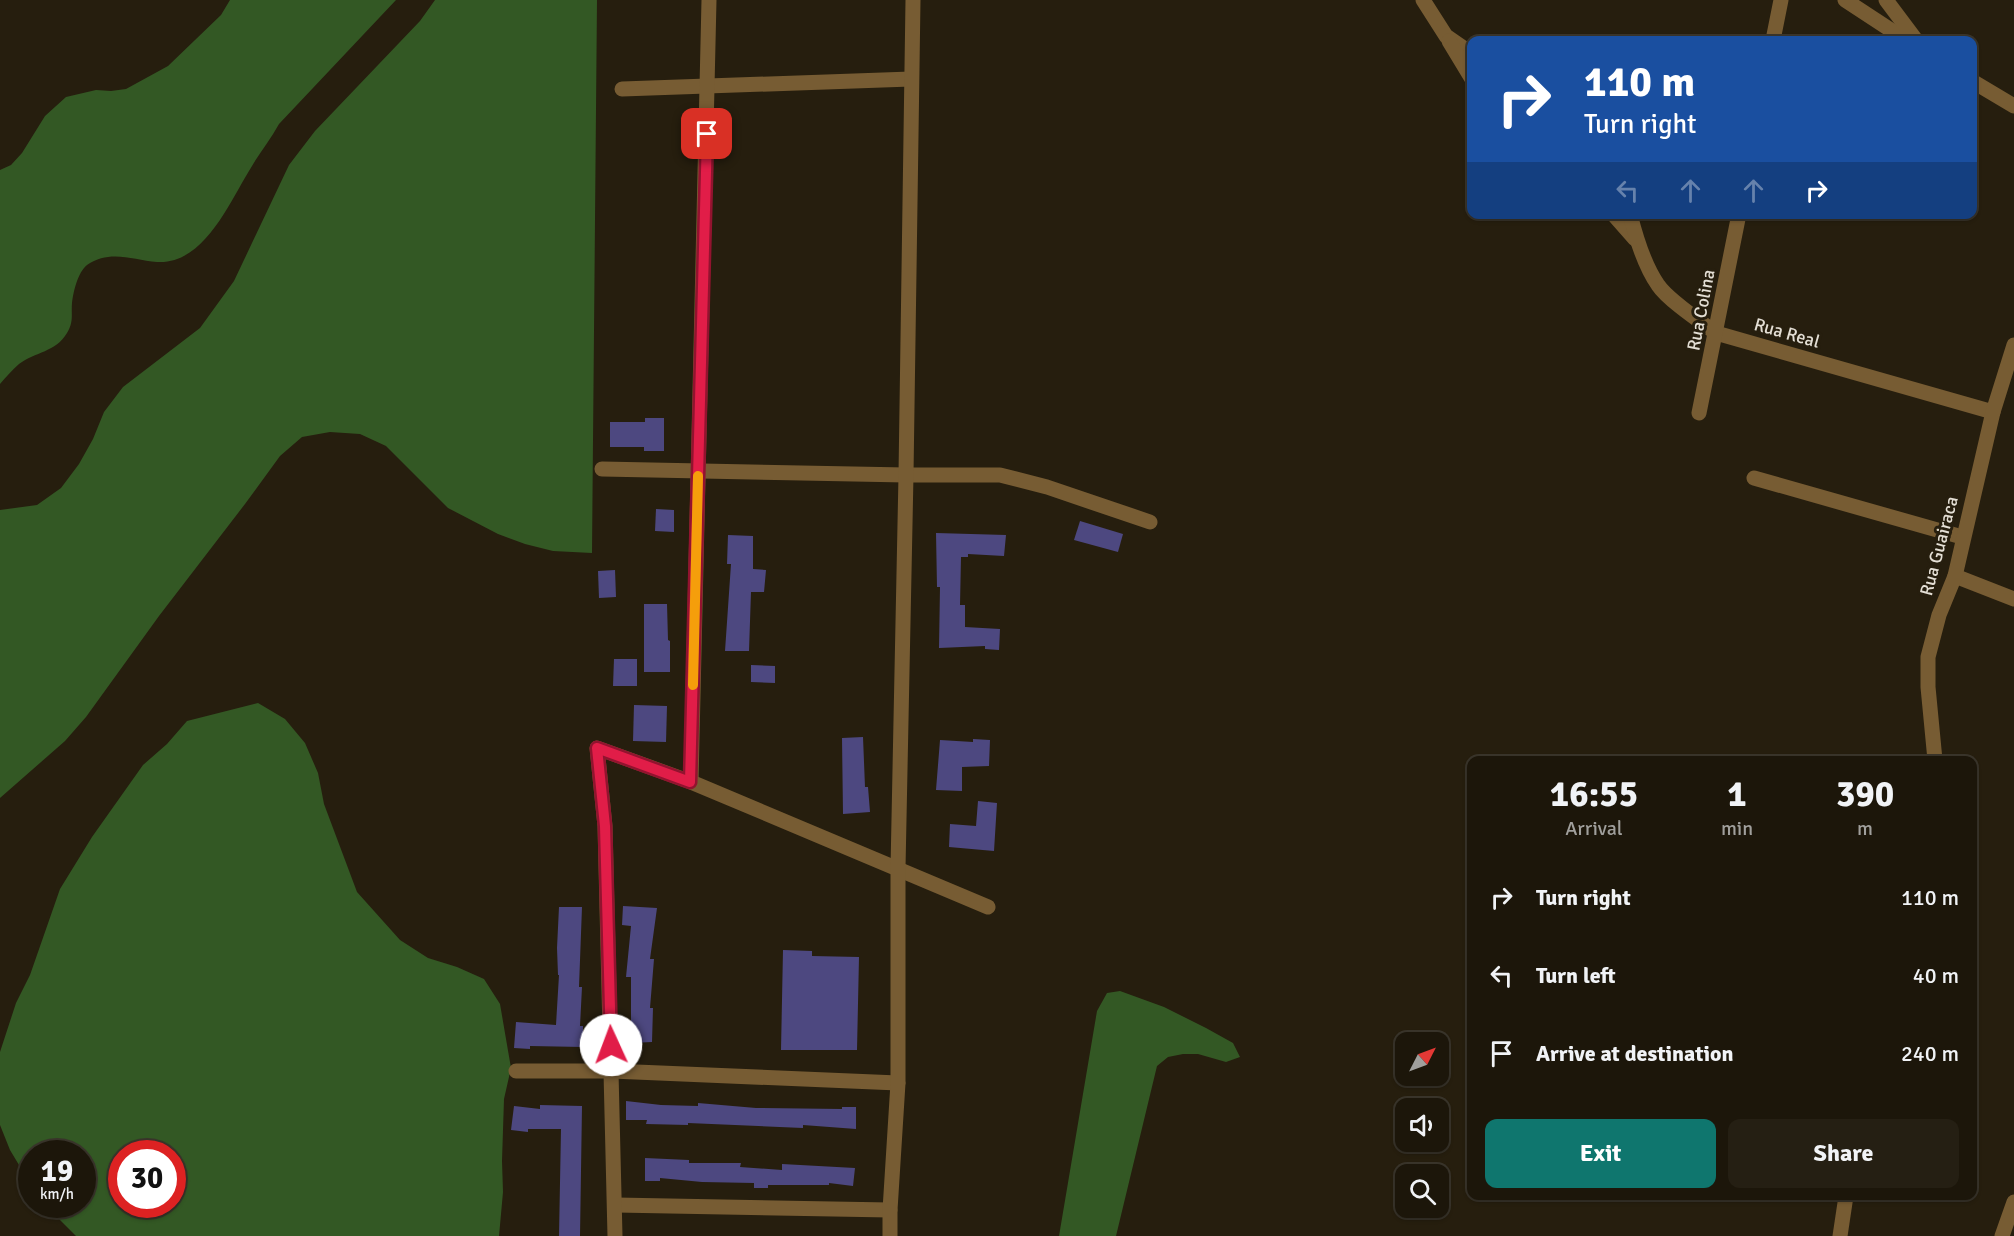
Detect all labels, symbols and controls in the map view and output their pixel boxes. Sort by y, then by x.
text: 110 m [1584,57,1695,108]
icon: right [1485,60,1563,138]
pin [681,108,732,159]
text: Turn right [1584,108,1697,141]
icon: arrive [690,117,723,150]
icon: left [1611,174,1644,207]
icon: ahead [1674,174,1707,207]
icon: ahead [1737,174,1770,207]
icon: right [1800,174,1833,207]
street label: Rua Colina [1682,267,1720,353]
street label: Rua Real [1752,313,1822,353]
street label: Rua Guairaca [1915,494,1963,598]
text: 16:55 [1550,772,1638,817]
text: 1 [1727,772,1747,817]
text: 390 [1836,772,1894,817]
text: Arrival [1565,816,1623,841]
text: min [1721,816,1753,841]
text: m [1857,816,1873,841]
icon: right [1485,881,1518,914]
text: Turn right [1536,884,1631,911]
text: 110 m [1901,884,1959,911]
icon: left [1485,959,1518,992]
text: Turn left [1536,962,1616,989]
text: 40 m [1913,962,1959,989]
position arrow [579,1013,643,1077]
north arrow [1395,1032,1449,1086]
map controls [1395,1032,1449,1218]
icon: arrive [1485,1037,1518,1070]
text: Arrive at destination [1536,1040,1733,1067]
text: 240 m [1901,1040,1959,1067]
button: sound [1395,1098,1449,1152]
button: Exit [1485,1119,1716,1188]
button: Share [1728,1119,1959,1188]
speed limit sign: 30 [108,1140,186,1218]
text: 19 [41,1153,73,1190]
button: search [1395,1164,1449,1218]
text: km/h [40,1185,74,1203]

